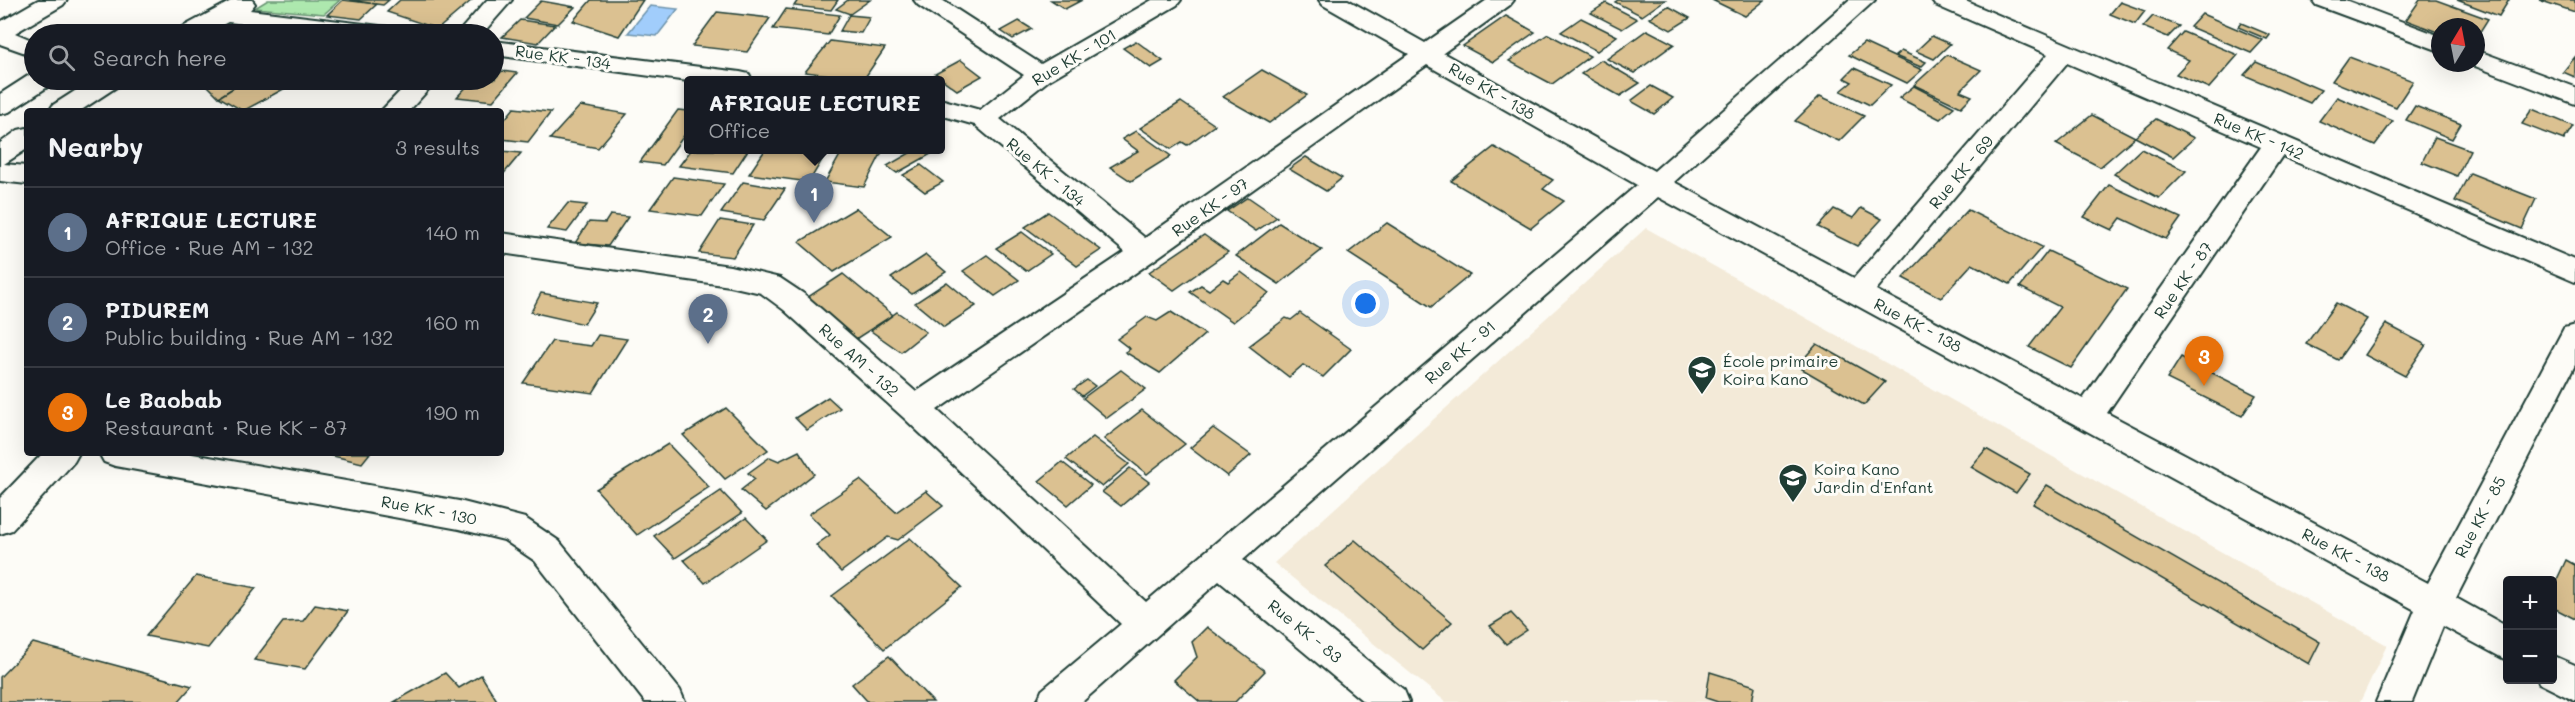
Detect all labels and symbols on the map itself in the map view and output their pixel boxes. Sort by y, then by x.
north arrow [2431,18,2485,72]
street label: Rue KK - 101 [1028,23,1120,90]
street label: Rue KK - 134 [514,39,613,74]
street label: Rue KK - 138 [1445,57,1540,124]
street label: Rue KK - 142 [2211,107,2307,164]
street label: Rue KK - 69 [1924,131,1997,213]
street label: Rue KK - 134 [1003,133,1090,211]
street label: Rue KK - 97 [1167,172,1252,241]
pin: 1 [794,174,834,223]
street label: Rue KK - 87 [2148,237,2217,322]
your location [1351,289,1380,318]
street label: Rue KK - 138 [1871,293,1966,357]
pin: 2 [688,294,728,344]
street label: Rue KK - 91 [1420,315,1499,388]
street label: Rue AM - 132 [815,318,904,401]
pin: 3 [2184,336,2224,386]
place label: École primaire Koira Kano [1723,350,1838,389]
school or university icon: École primaire Koira Kano [1686,354,1718,396]
place label: Koira Kano Jardin d'Enfant [1814,458,1934,497]
school or university icon: Koira Kano Jardin d'Enfant [1777,462,1809,504]
street label: Rue KK - 85 [2449,472,2510,561]
street label: Rue KK - 130 [380,490,479,529]
street label: Rue KK - 138 [2299,523,2394,587]
street label: Rue KK - 83 [1264,594,1347,667]

